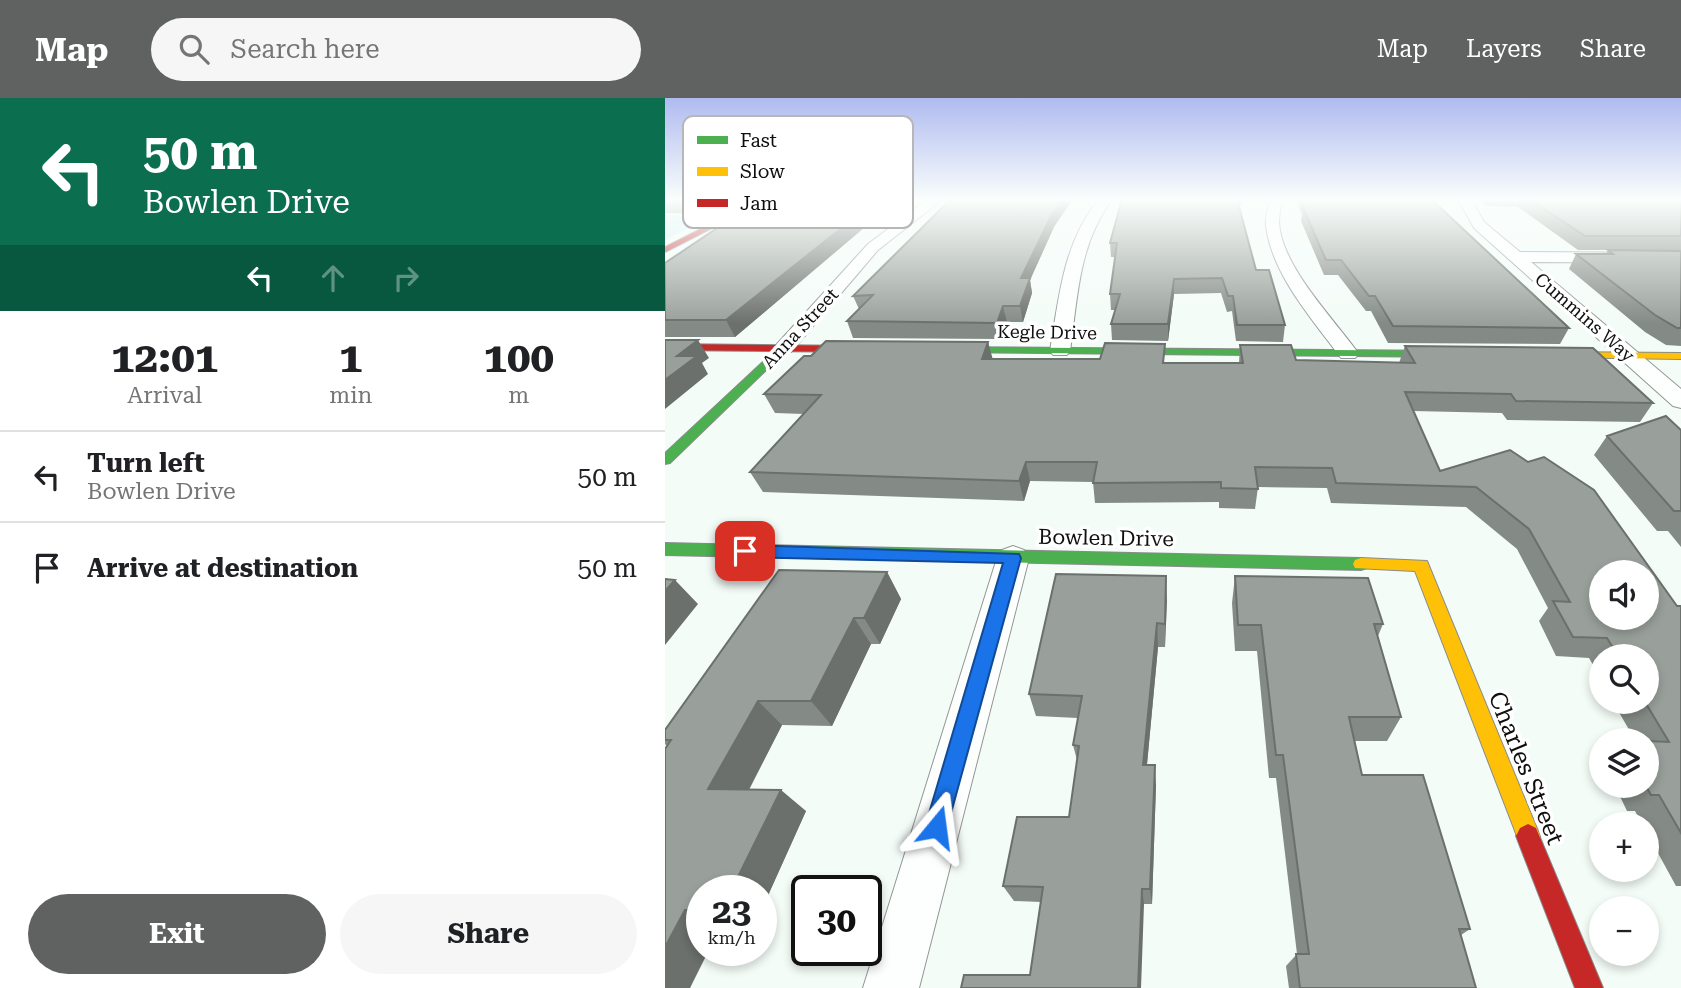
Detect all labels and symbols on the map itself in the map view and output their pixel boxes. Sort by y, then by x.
legend [683,116,913,228]
text: Fast [740,129,777,152]
text: Slow [740,160,785,183]
text: Jam [740,192,778,215]
street label: Cummins Way [1531,268,1639,366]
street label: Anna Street [758,283,843,372]
street label: Kegle Drive [997,321,1097,343]
pin [715,521,775,581]
street label: Bowlen Drive [1038,525,1174,551]
street label: Charles Street [1483,687,1569,849]
position arrow [900,790,974,864]
speed limit sign: 30 [791,875,882,966]

